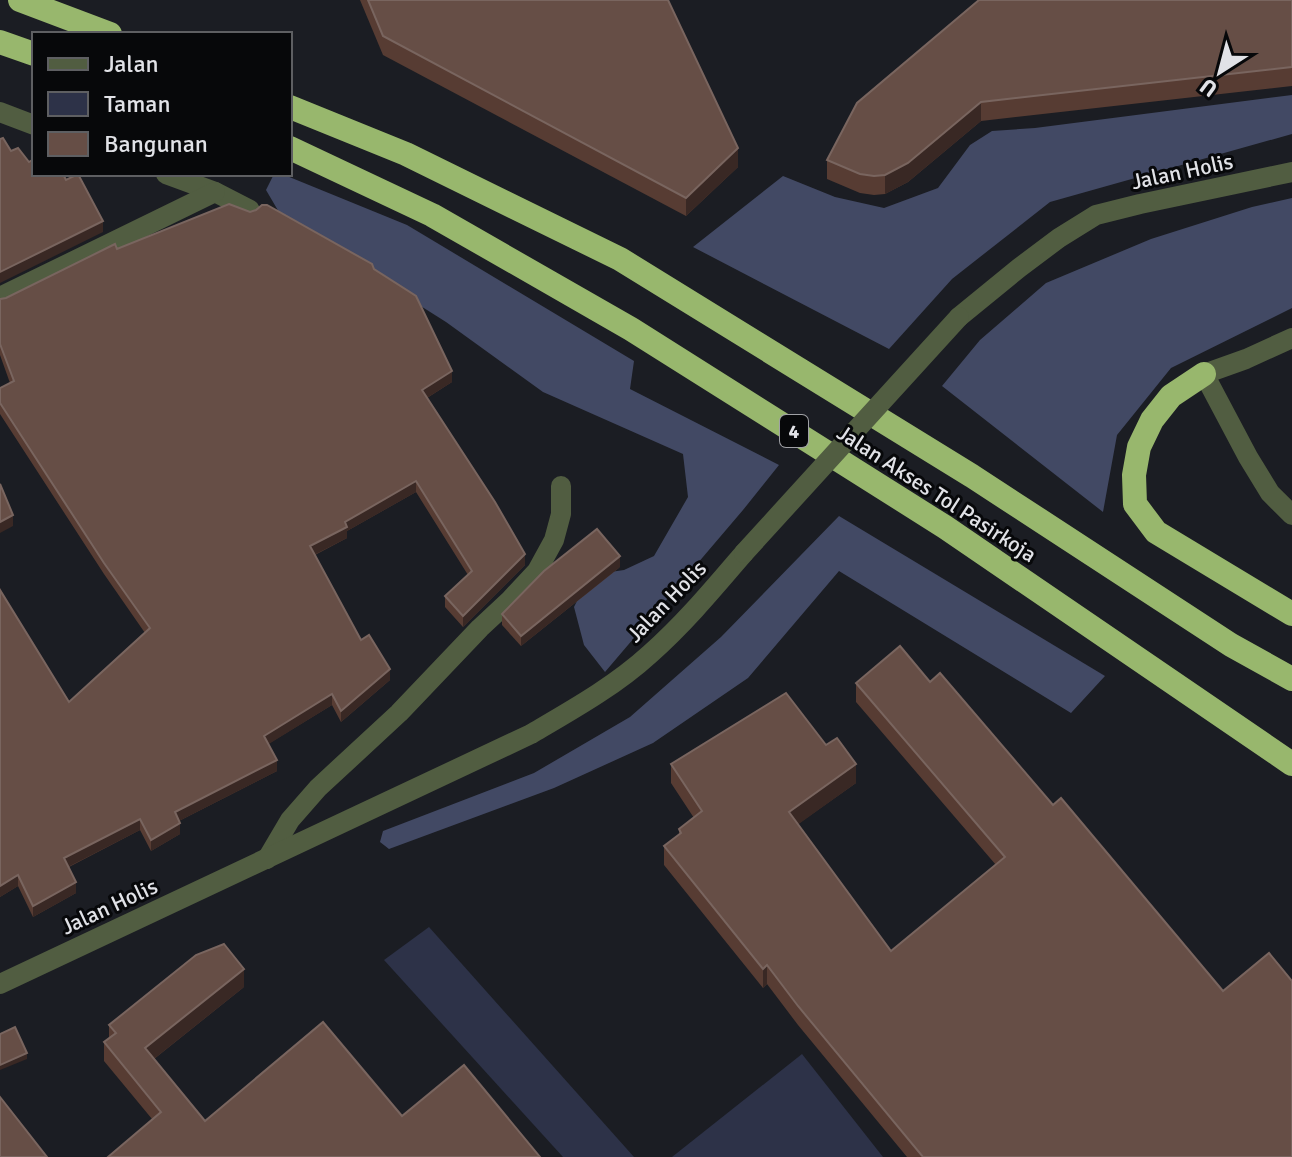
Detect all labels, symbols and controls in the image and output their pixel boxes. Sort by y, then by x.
legend [32,32,292,176]
north arrow [1180,32,1260,112]
text: Jalan [104,49,159,79]
text: U [1195,72,1222,103]
text: Taman [104,89,171,119]
text: Bangunan [104,129,208,159]
street label: Jalan Holis [1129,148,1235,195]
road number: 4 [780,415,808,447]
street label: Jalan Akses Tol Pasirkoja [832,419,1042,568]
street label: Jalan Holis [621,555,712,648]
street label: Jalan Holis [57,872,162,940]

